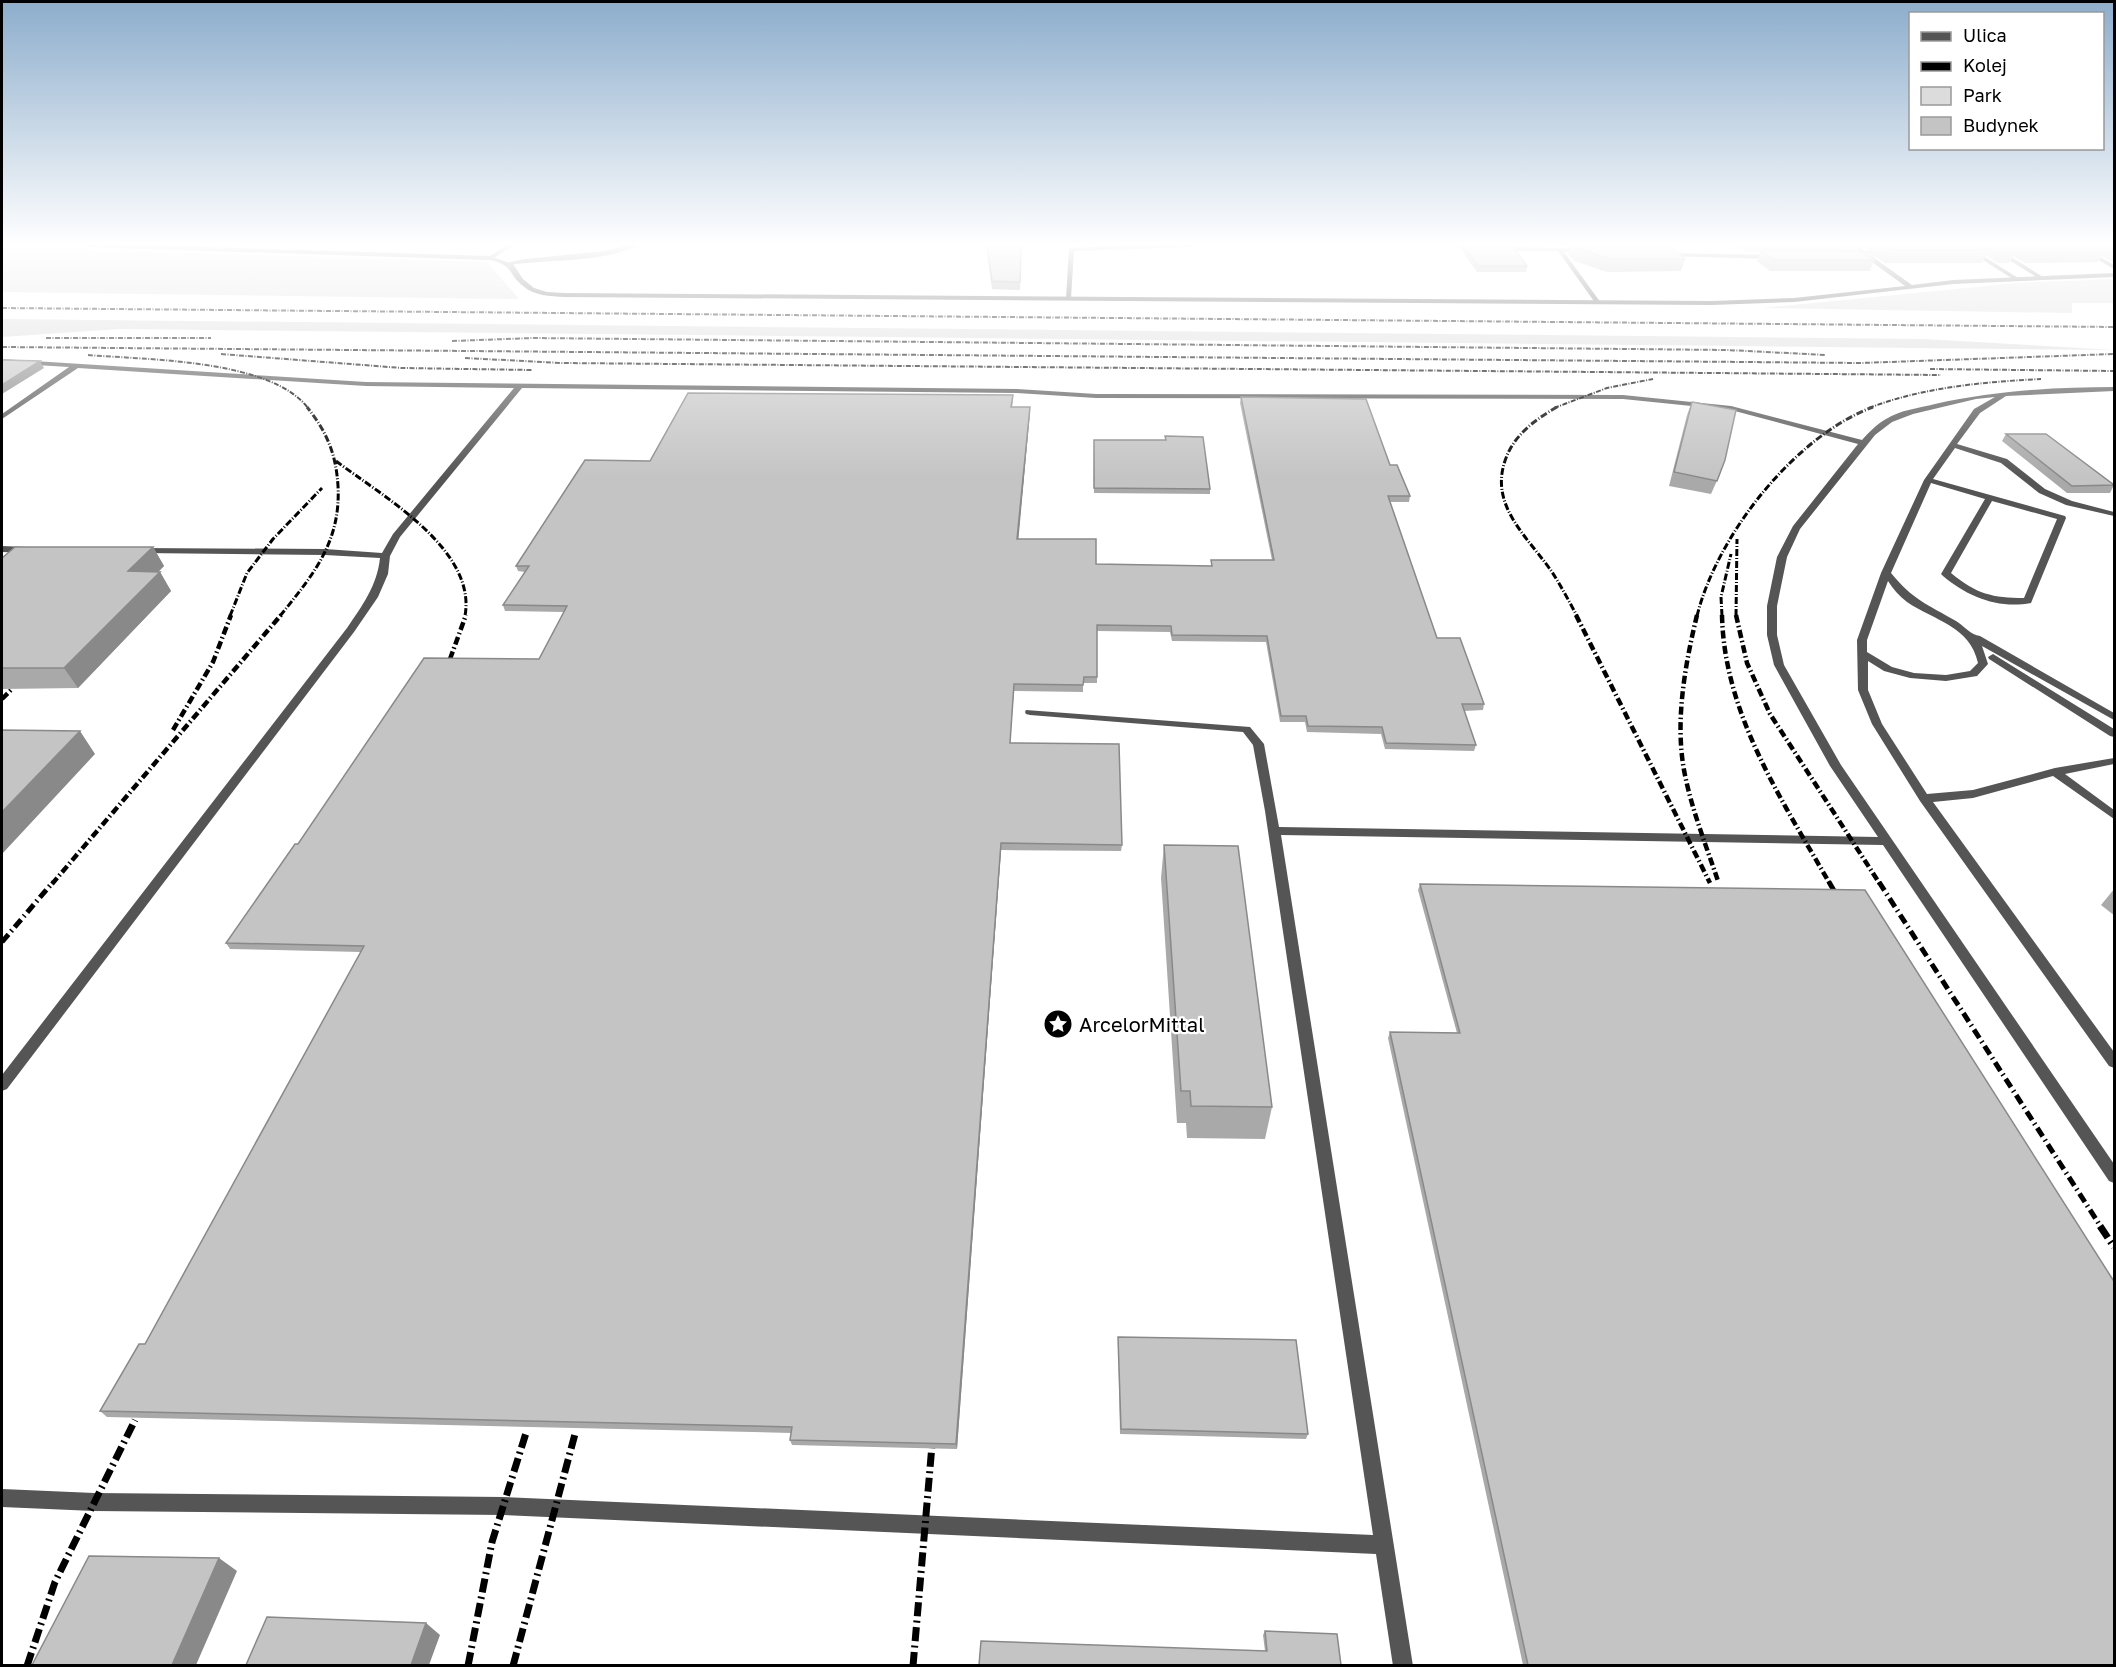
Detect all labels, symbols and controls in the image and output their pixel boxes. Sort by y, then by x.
legend [1909,12,2104,150]
text: Ulica [1963,24,2007,46]
text: Kolej [1963,54,2007,76]
text: Park [1963,84,2002,106]
text: Budynek [1963,114,2039,136]
place icon: ArcelorMittal [1042,1008,1074,1040]
place label: ArcelorMittal [1079,1012,1205,1036]

